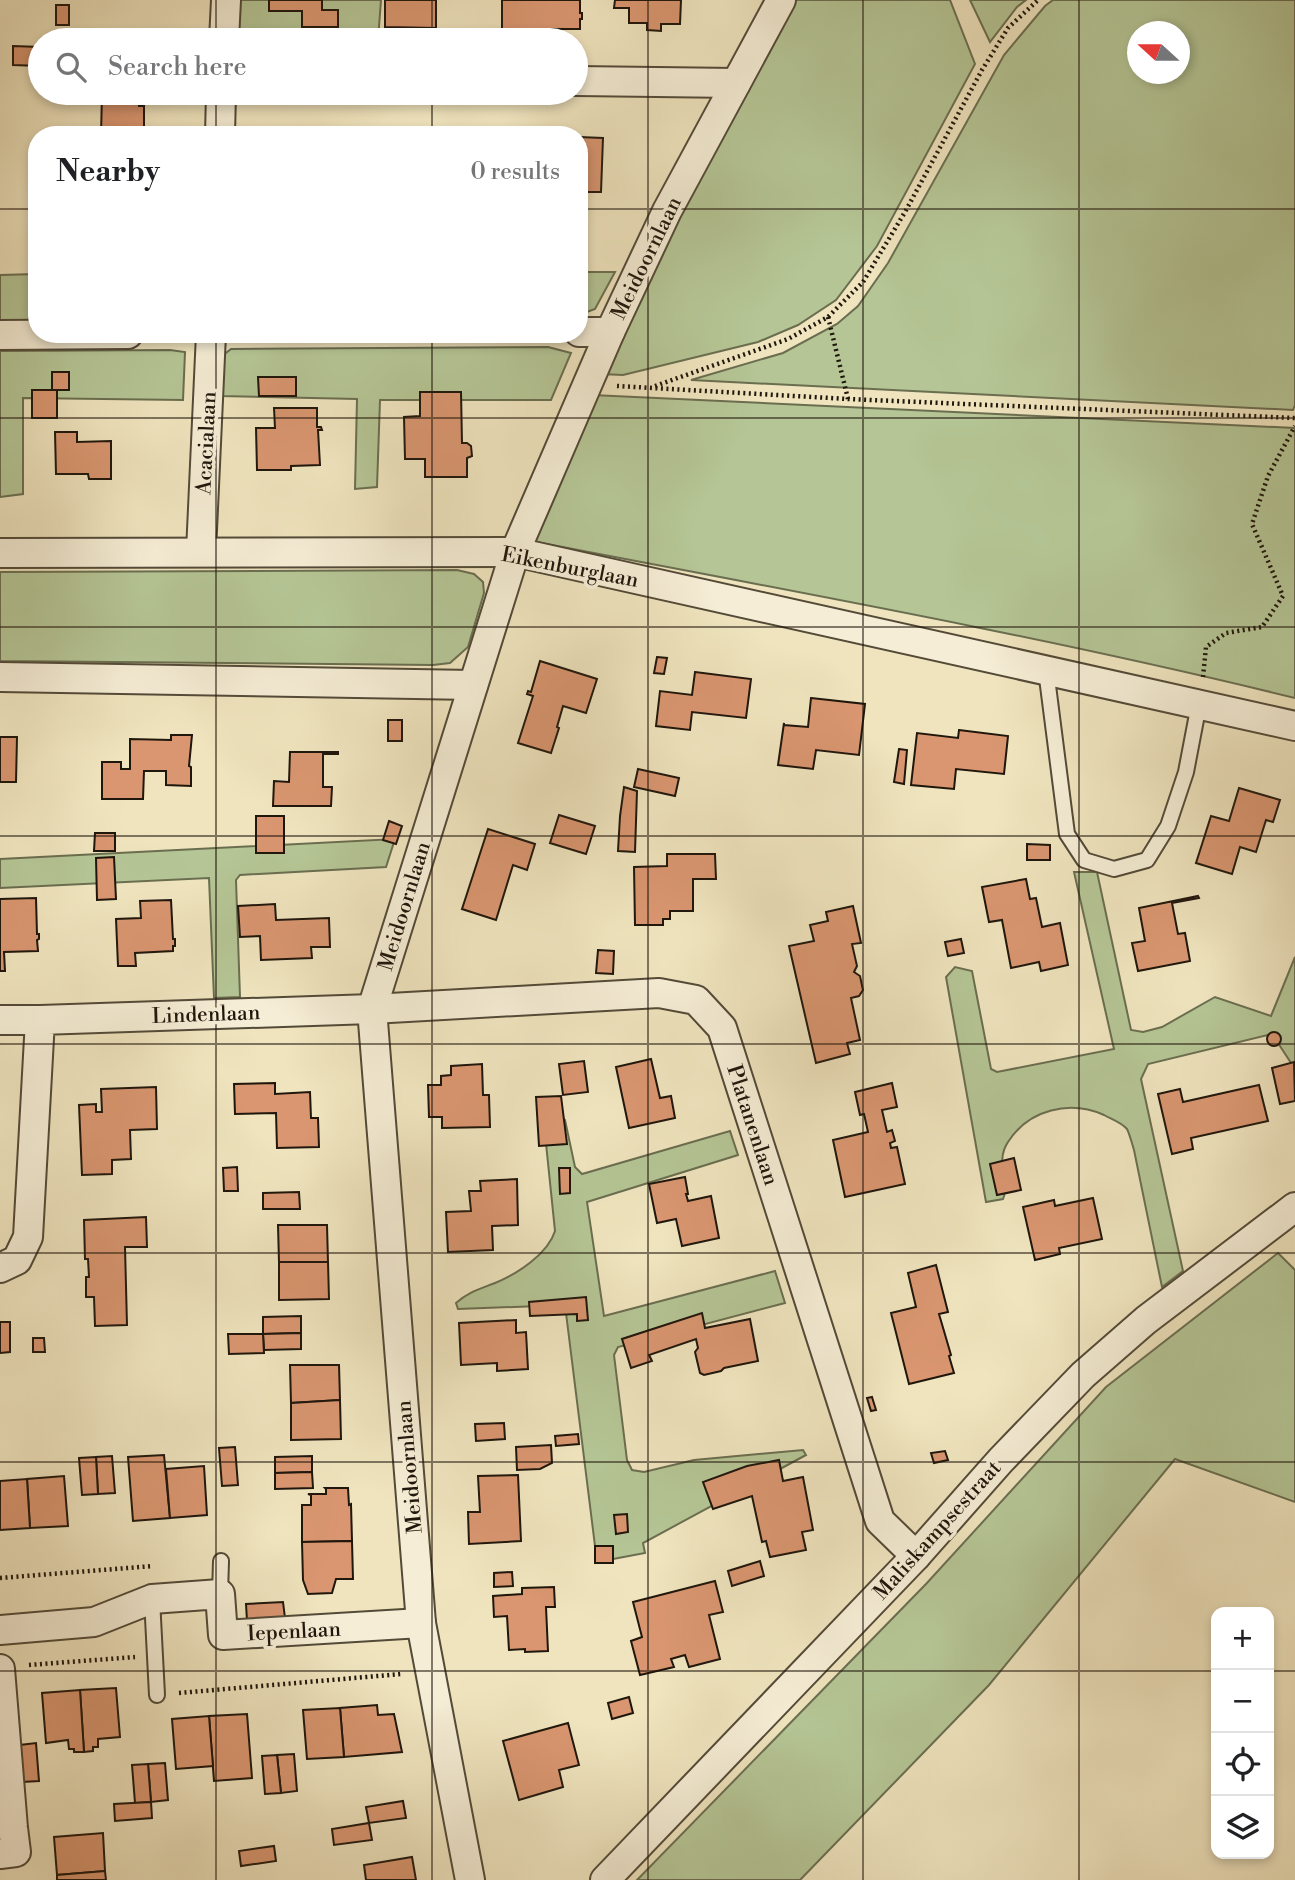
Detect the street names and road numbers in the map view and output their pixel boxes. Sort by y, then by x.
street label: Meidoornlaan [606,192,688,324]
street label: Acacialaan [191,390,223,496]
street label: Eikenburglaan [499,542,641,594]
street label: Meidoornlaan [373,838,437,974]
street label: Lindenlaan [151,1000,261,1030]
street label: Platanenlaan [720,1062,784,1189]
street label: Meidoornlaan [391,1399,429,1535]
street label: Maliskampsestraat [868,1455,1008,1606]
street label: Iepenlaan [247,1617,342,1647]

